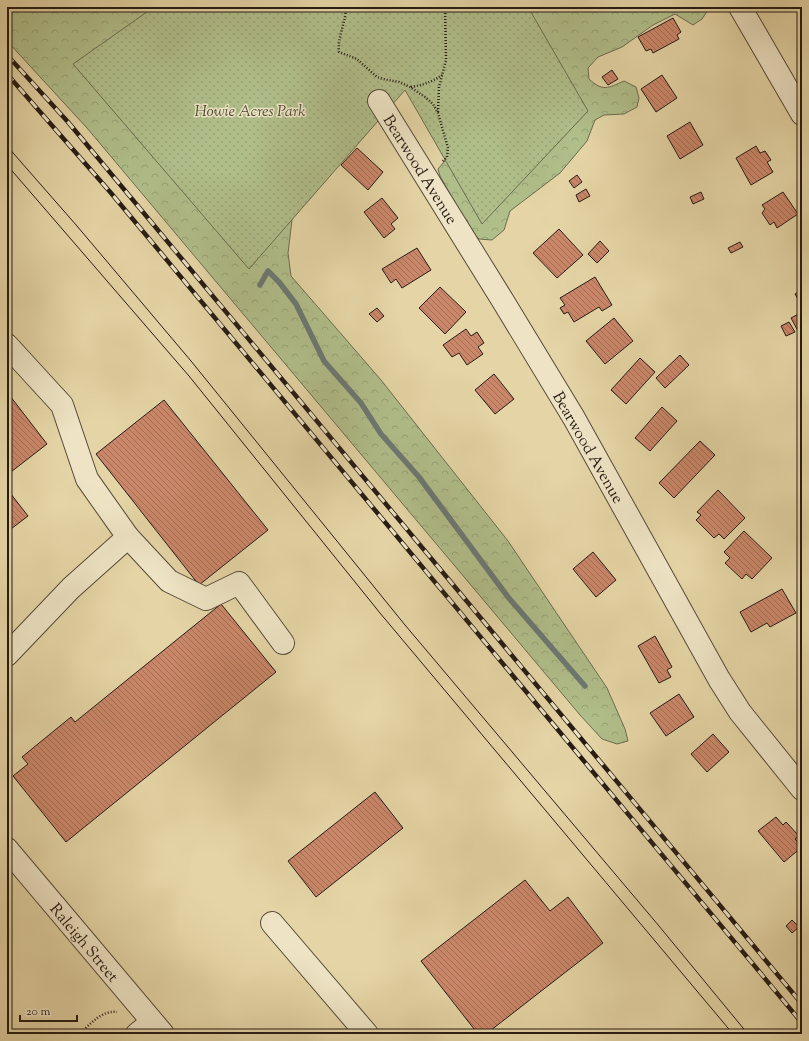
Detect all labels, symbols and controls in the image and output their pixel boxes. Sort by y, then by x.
park label: Howie Acres Park [195,101,305,124]
street label: Bearwood Avenue [376,111,462,230]
street label: Bearwood Avenue [545,388,628,508]
street label: Raleigh Street [43,899,123,989]
scale bar [20,997,77,1023]
text: 20 m [26,1003,51,1021]

